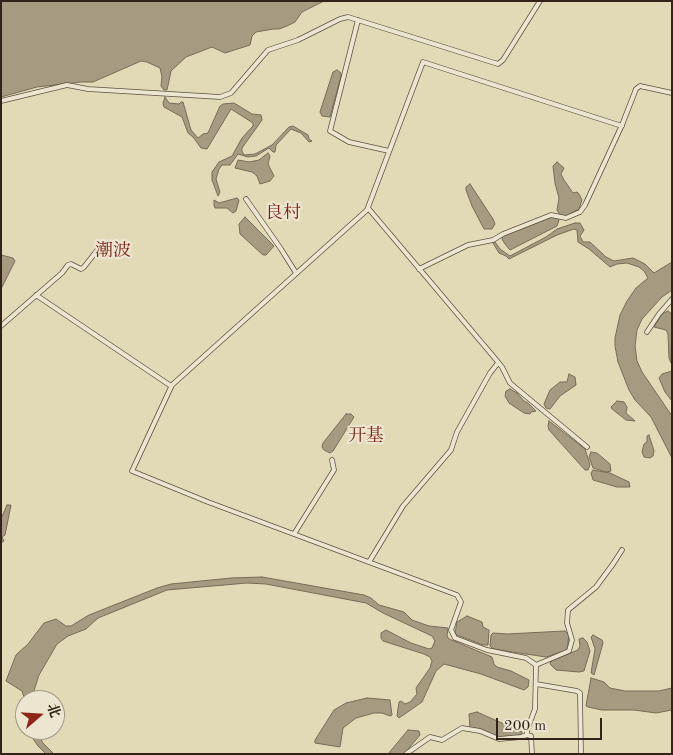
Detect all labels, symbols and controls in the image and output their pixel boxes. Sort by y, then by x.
district label: 良村 [265,202,301,224]
district label: 潮波 [95,240,131,262]
district label: 开基 [348,425,384,447]
north arrow [15,690,65,740]
text: 北 [44,702,62,719]
scale bar [498,708,604,740]
text: 200 m [504,719,546,734]

